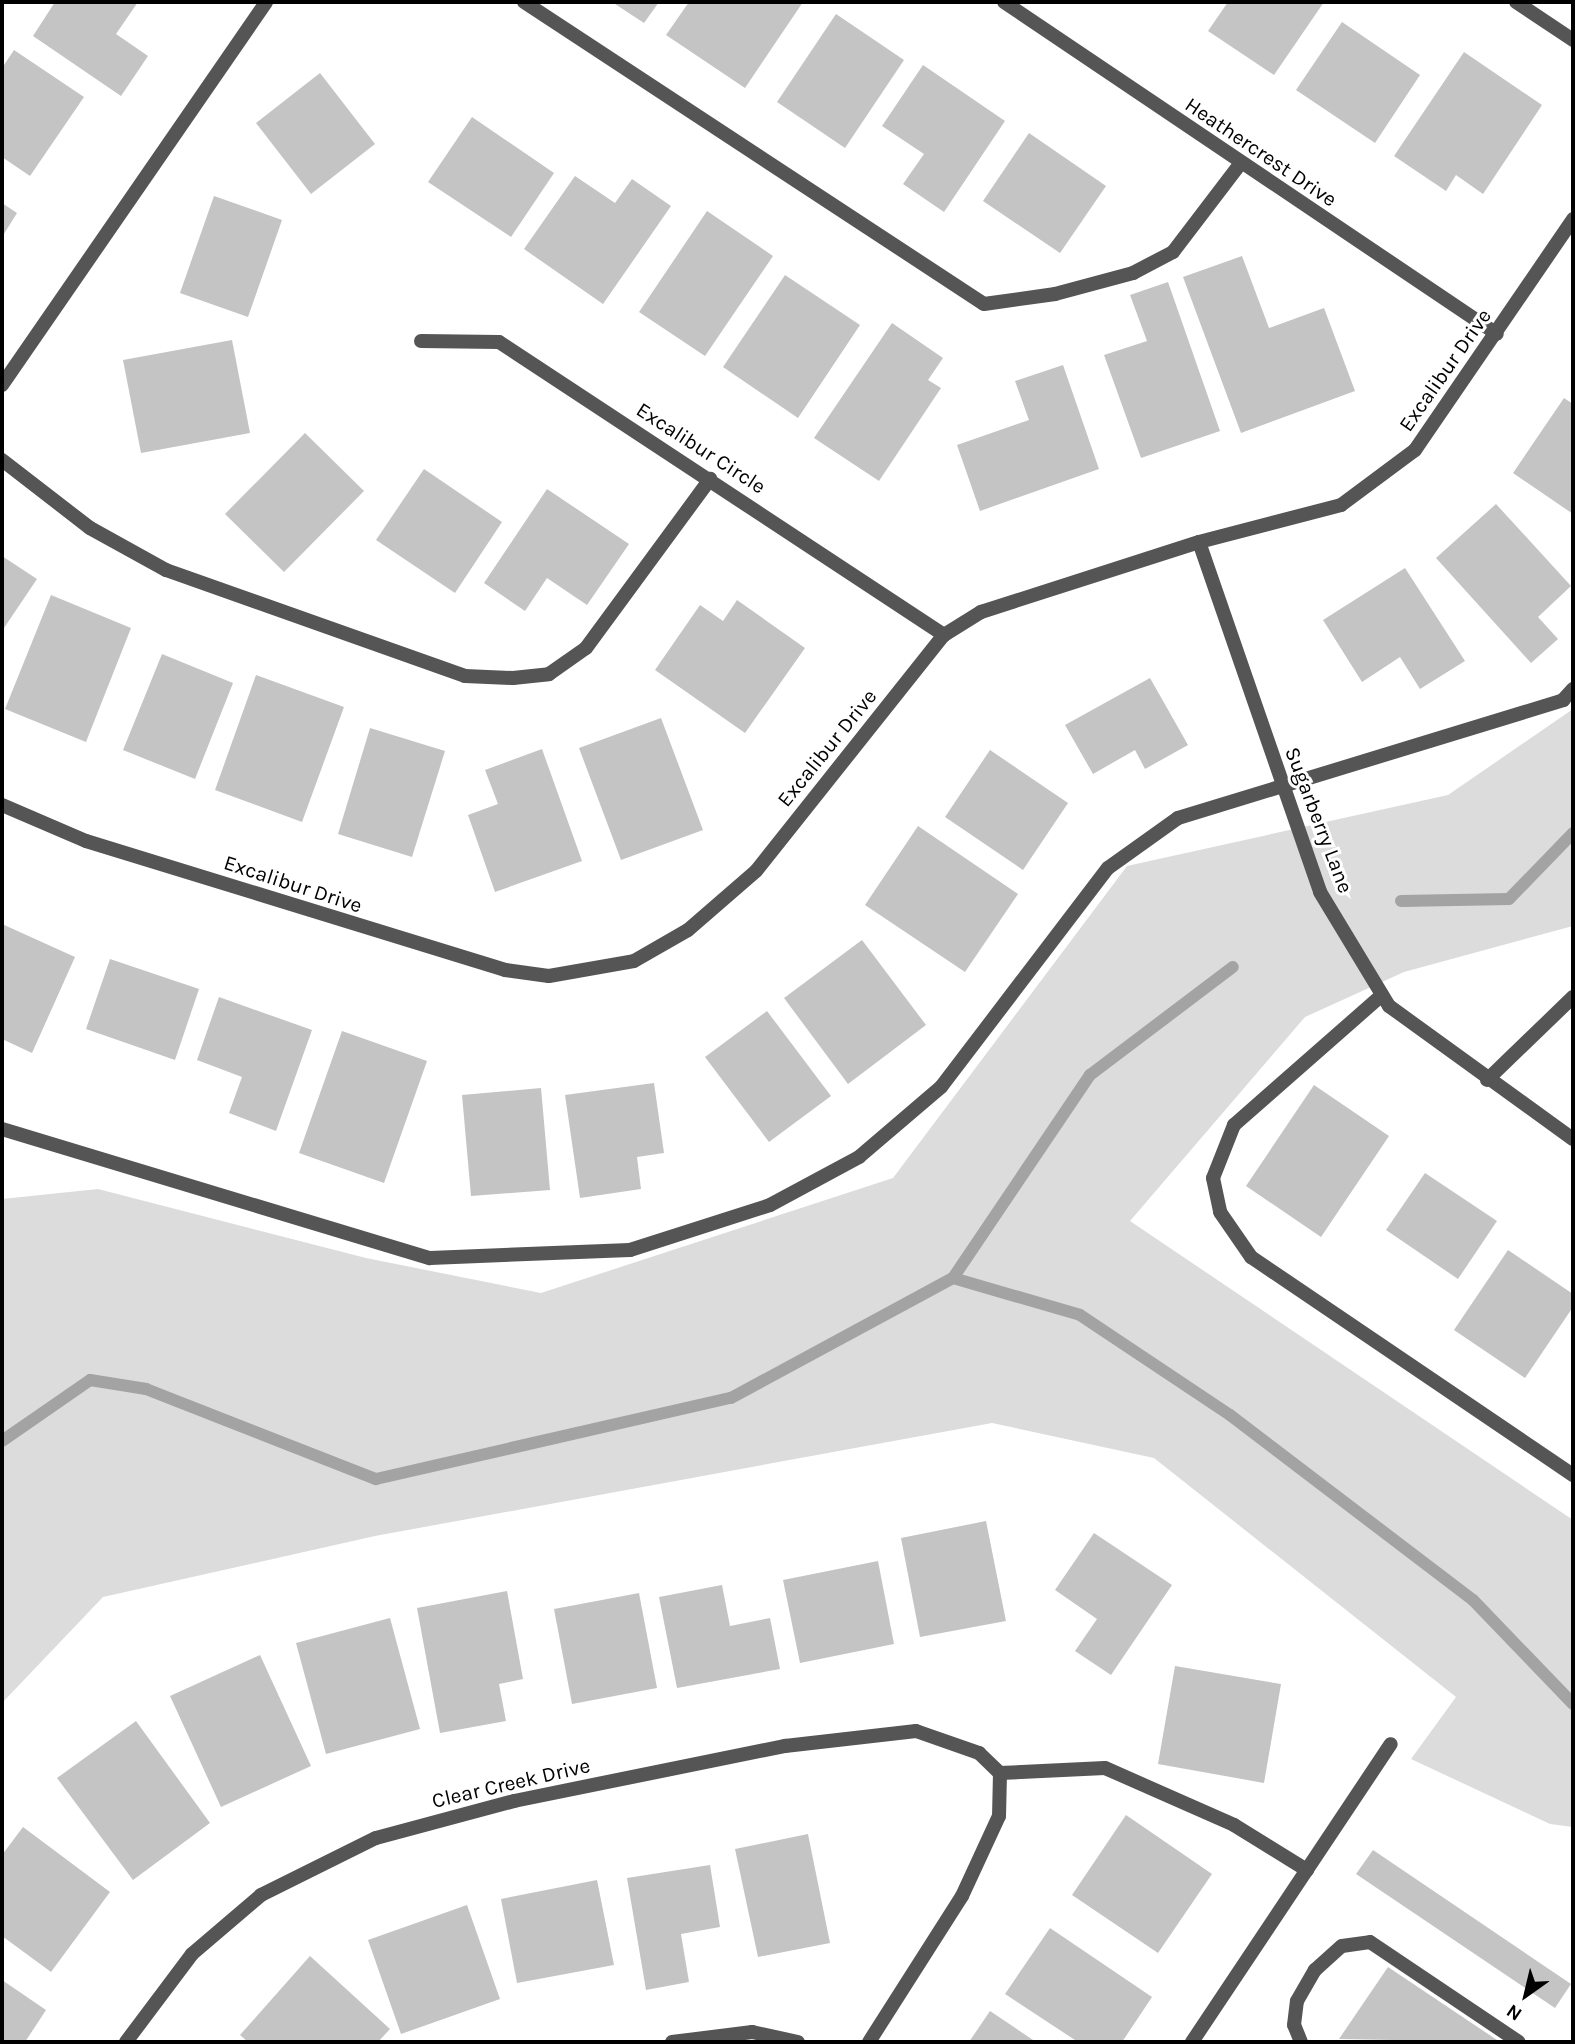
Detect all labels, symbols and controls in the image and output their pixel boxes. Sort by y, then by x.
street label: Heathercrest Drive [1180,92,1342,212]
street label: Excalibur Drive [1393,304,1497,436]
street label: Excalibur Circle [632,397,770,499]
street label: Excalibur Drive [772,684,882,812]
street label: Sugarberry Lane [1280,743,1358,897]
street label: Excalibur Drive [221,850,365,918]
street label: Clear Creek Drive [429,1753,593,1813]
north arrow [1491,1960,1561,2030]
text: N [1502,1999,1526,2025]

